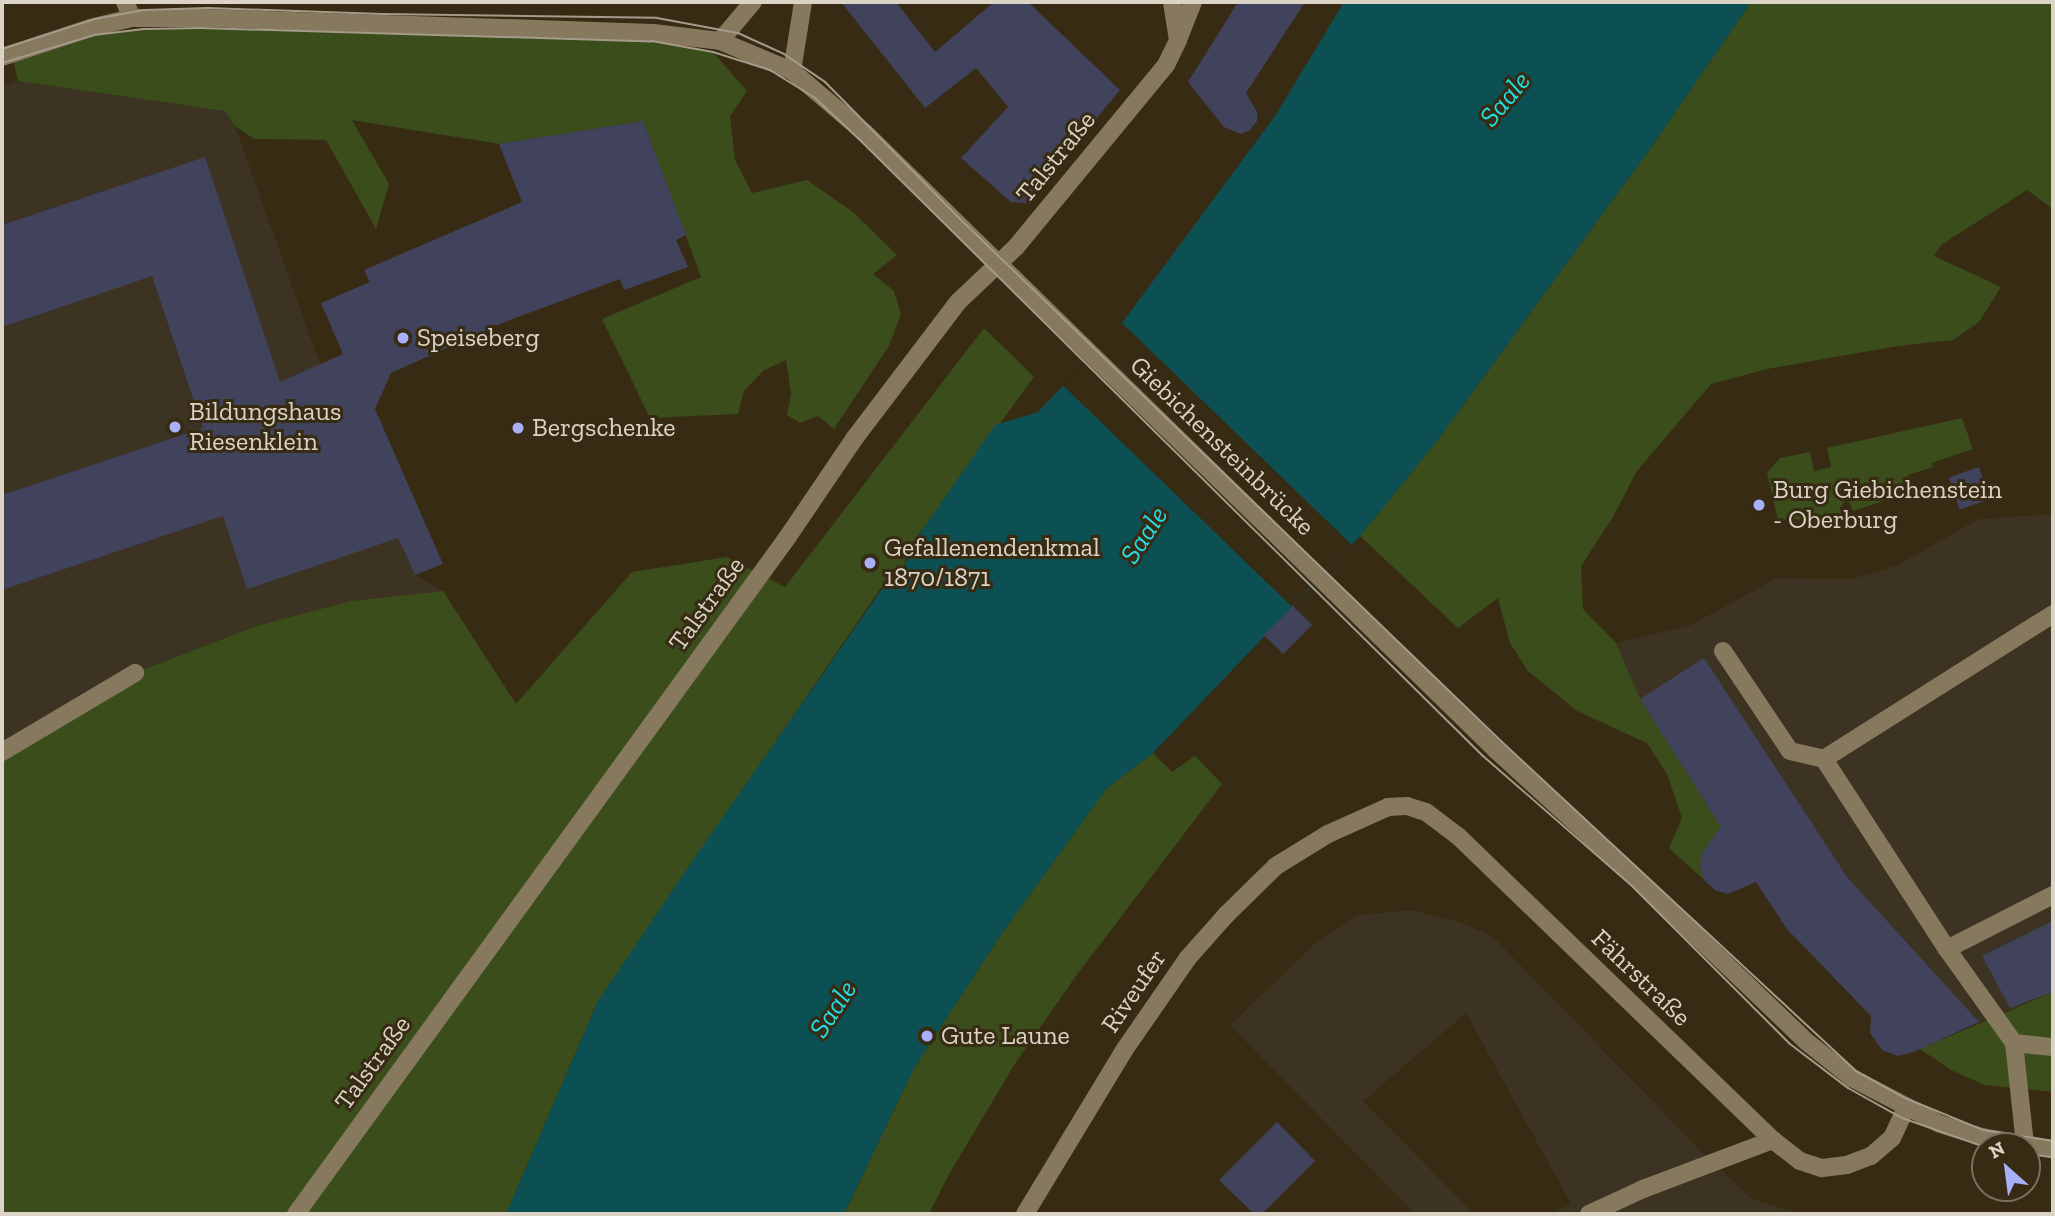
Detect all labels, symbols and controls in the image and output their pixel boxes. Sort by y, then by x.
water label: Saale [1472,65,1538,133]
street label: Talstraße [1010,105,1102,209]
place label: Speiseberg [417,322,540,354]
marker: Speiseberg [395,330,411,346]
street label: Giebichensteinbrücke [1123,350,1321,542]
place label: Bildungshaus Riesenklein [189,396,341,458]
place label: Bergschenke [532,412,675,444]
marker: Bildungshaus Riesenklein [167,419,183,435]
marker: Bergschenke [510,420,526,436]
place label: Burg Giebichenstein - Oberburg [1773,474,2002,536]
marker: Burg Giebichenstein - Oberburg [1751,497,1767,513]
water label: Saale [1113,500,1175,570]
place label: Gefallenendenkmal 1870/1871 [884,532,1100,594]
street label: Talstraße [662,551,752,657]
marker: Gefallenendenkmal 1870/1871 [862,555,878,571]
street label: Fährstraße [1585,923,1697,1033]
street label: Riveufer [1095,943,1173,1039]
water label: Saale [802,974,864,1044]
street label: Talstraße [328,1010,418,1116]
place label: Gute Laune [941,1020,1070,1052]
marker: Gute Laune [919,1028,935,1044]
north arrow [1971,1132,2041,1202]
text: N [1985,1136,2009,1163]

